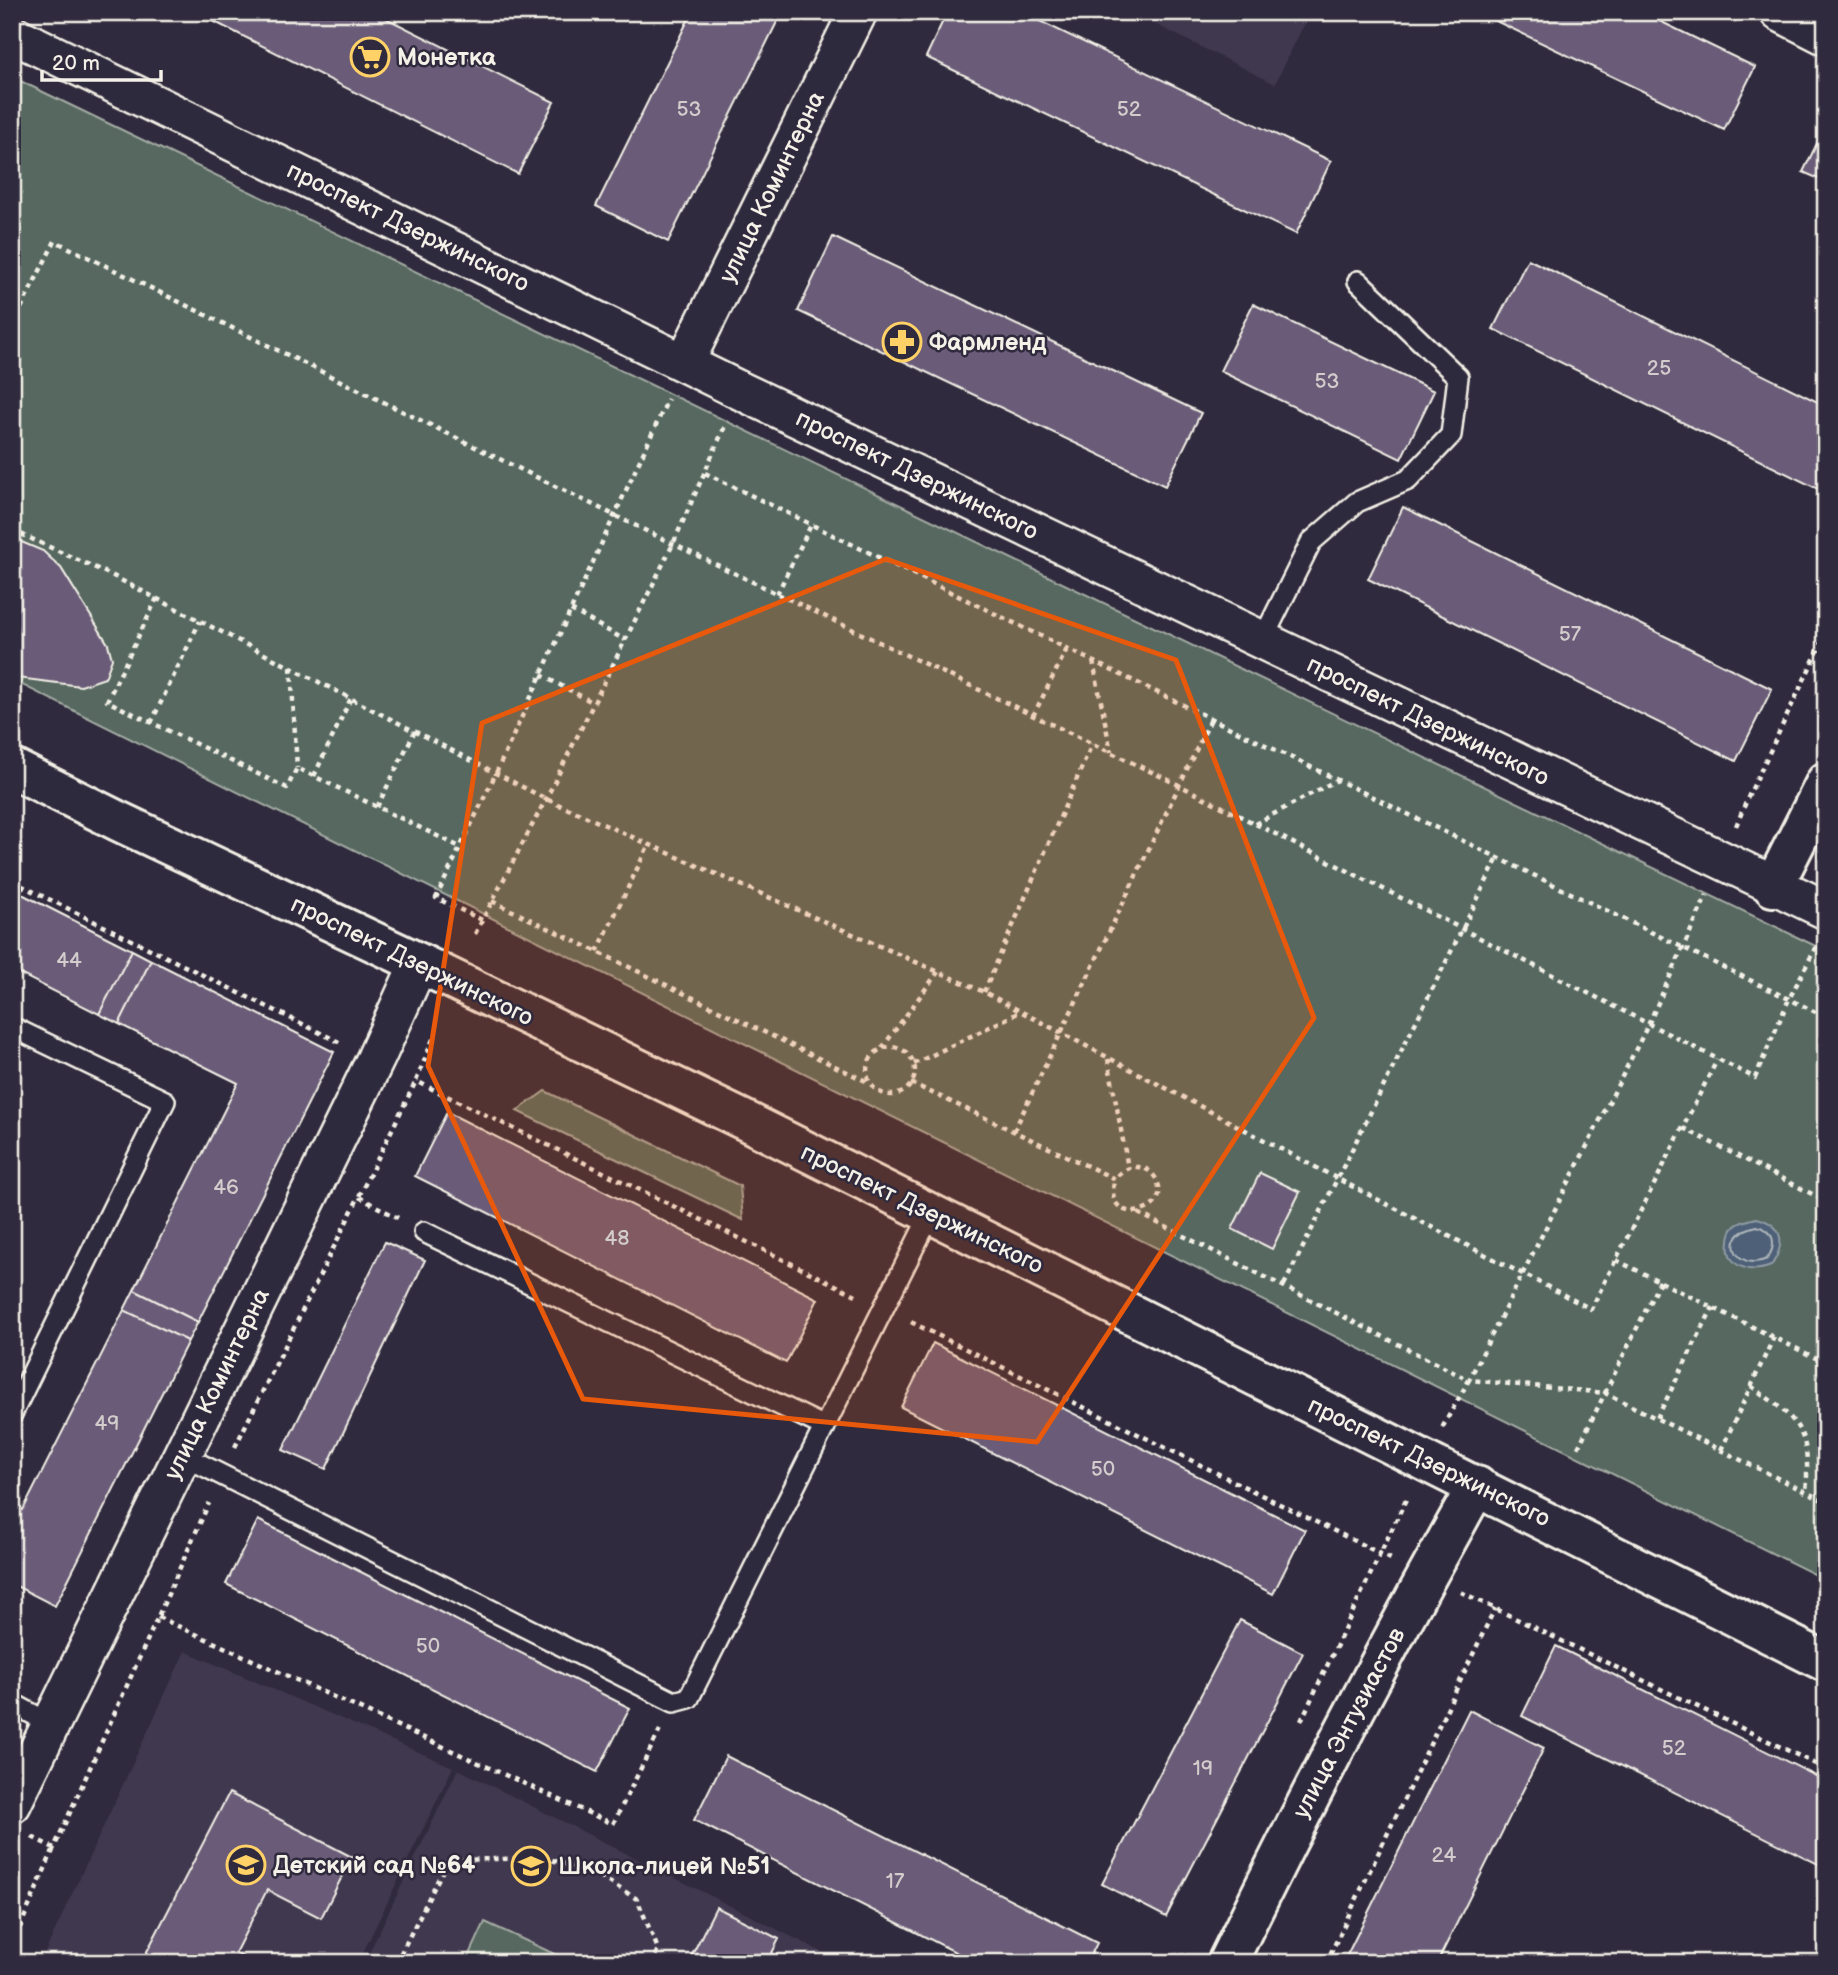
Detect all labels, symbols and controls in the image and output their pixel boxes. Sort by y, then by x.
supermarket icon: Монетка [349,36,391,78]
scale bar [42,38,161,82]
place label: Монетка [397,43,497,72]
text: 20 m [52,51,100,76]
street label: улица Коминтерна [713,86,831,288]
house number: 53 [677,97,701,122]
house number: 52 [1117,97,1142,122]
street label: проспект Дзержинского [282,156,534,298]
pharmacy icon: Фармленд [881,321,923,363]
place label: Фармленд [929,328,1047,357]
house number: 25 [1647,356,1671,381]
house number: 53 [1315,369,1339,394]
street label: проспект Дзержинского [791,404,1043,546]
house number: 57 [1559,622,1582,647]
street label: проспект Дзержинского [1302,650,1554,792]
street label: проспект Дзержинского [286,890,538,1032]
house number: 44 [56,948,82,973]
street label: проспект Дзержинского [796,1138,1048,1280]
house number: 46 [213,1175,239,1200]
house number: 48 [604,1226,630,1251]
street label: улица Коминтерна [158,1283,276,1485]
street label: проспект Дзержинского [1303,1391,1555,1533]
house number: 49 [95,1411,119,1436]
house number: 50 [1091,1457,1115,1482]
street label: улица Энтузиастов [1287,1622,1412,1823]
house number: 50 [416,1634,440,1659]
house number: 52 [1662,1736,1687,1761]
house number: 19 [1193,1756,1213,1781]
house number: 24 [1432,1843,1457,1868]
school or university icon: Детский сад №64 [225,1844,267,1886]
school or university icon: Школа-лицей №51 [510,1845,552,1887]
place label: Детский сад №64 [273,1851,475,1880]
place label: Школа-лицей №51 [558,1852,770,1881]
house number: 17 [886,1869,905,1894]

